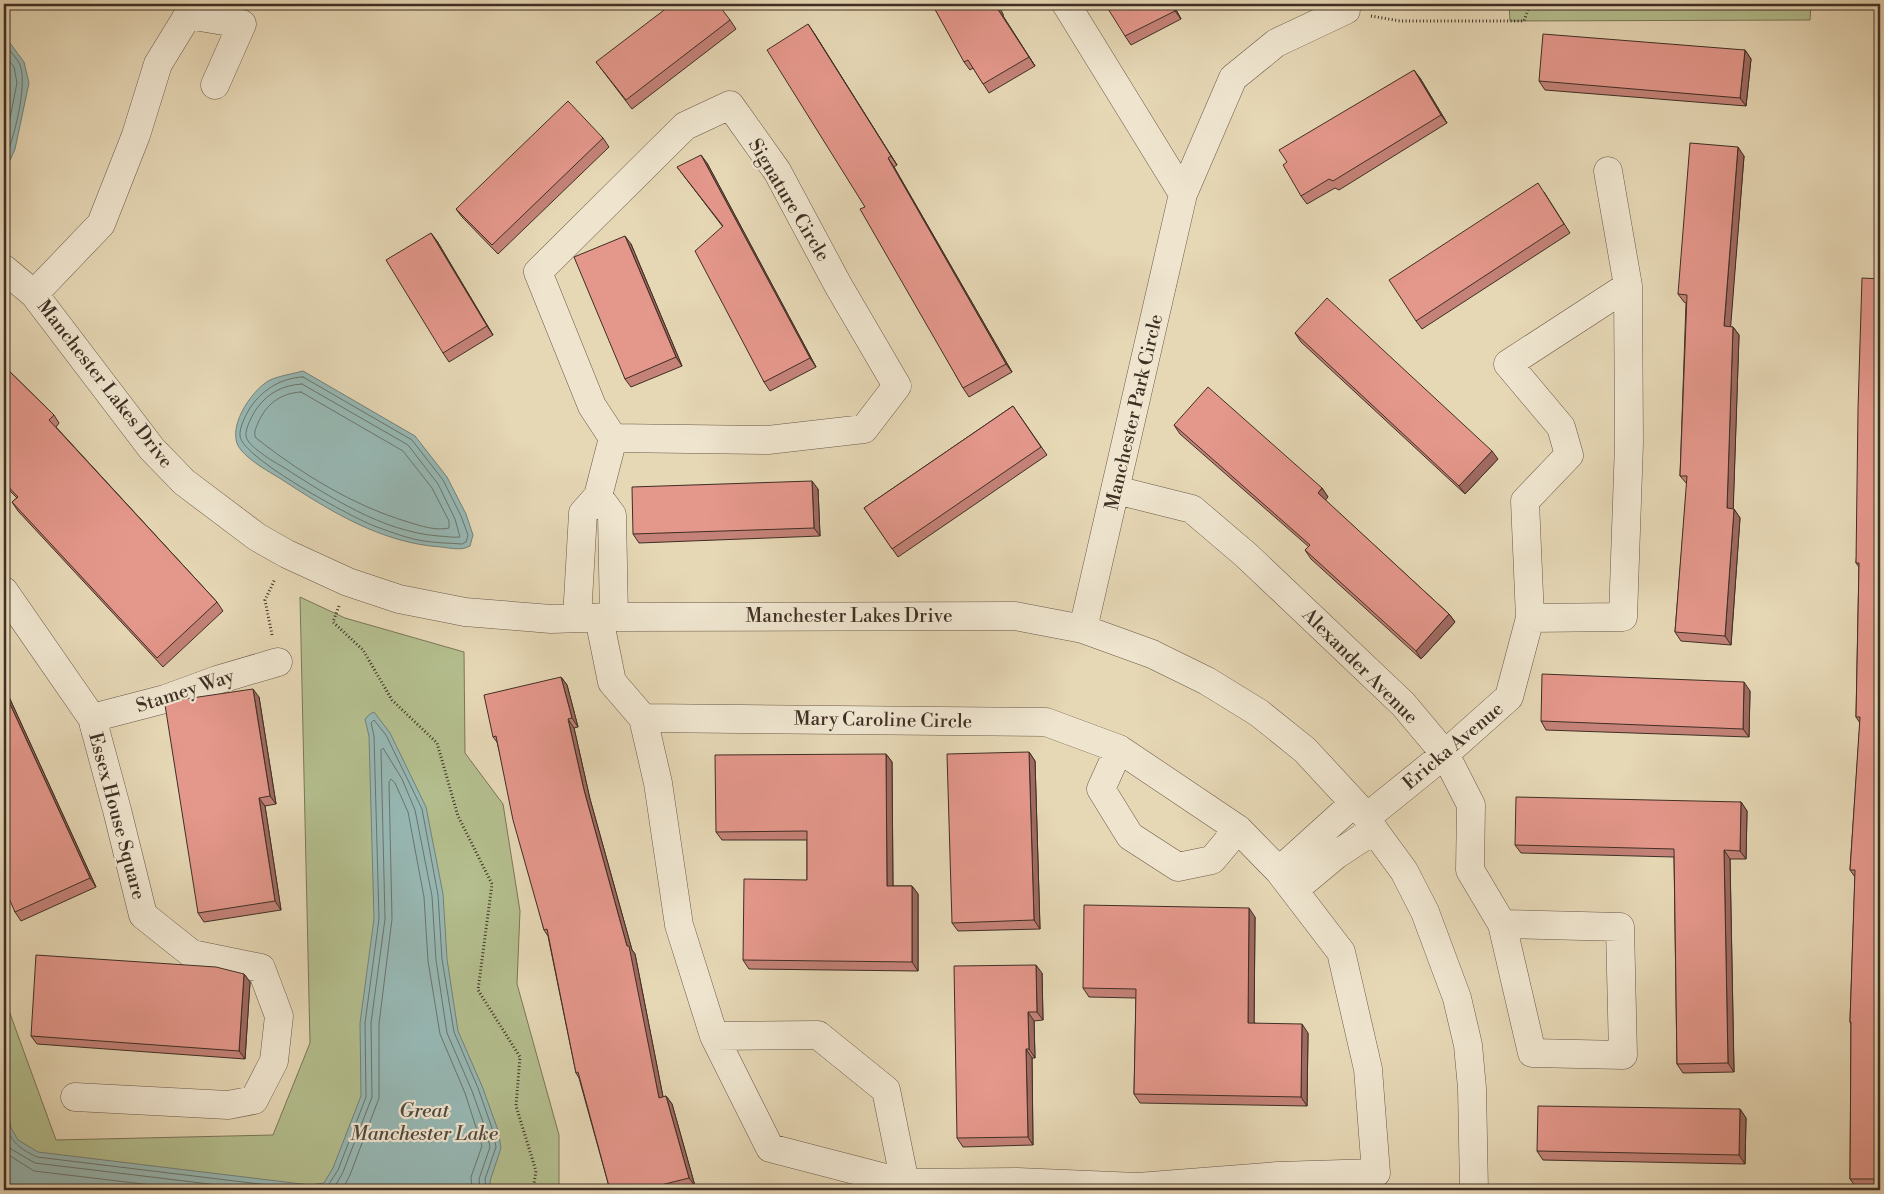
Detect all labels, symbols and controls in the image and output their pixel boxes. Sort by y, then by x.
street label: Signature Circle [743,134,835,266]
street label: Manchester Lakes Drive [32,295,178,473]
street label: Manchester Park Circle [1100,312,1168,512]
street label: Alexander Avenue [1296,602,1423,729]
street label: Manchester Lakes Drive [745,604,953,628]
street label: Stamey Way [133,664,238,718]
street label: Ericka Avenue [1398,697,1508,795]
street label: Mary Caroline Circle [794,706,972,734]
street label: Essex House Square [83,730,151,902]
water label: Great Manchester Lake [350,1099,499,1147]

